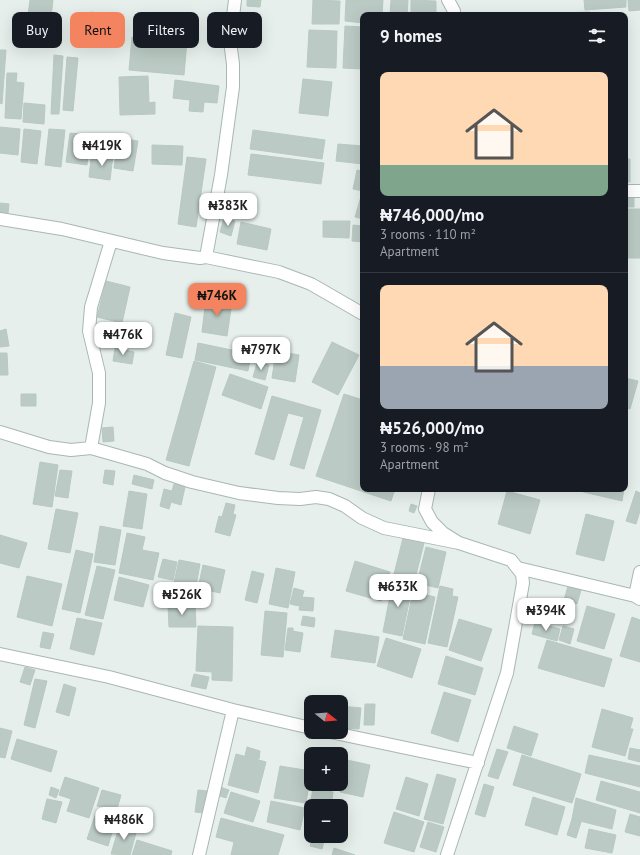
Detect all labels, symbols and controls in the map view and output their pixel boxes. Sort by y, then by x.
chip: Buy [12,12,62,48]
chip: Rent [70,12,125,48]
chip: Filters [133,12,199,48]
chip: New [207,12,262,48]
text: 9 homes [380,25,442,47]
icon: filters [586,25,608,47]
icon: home [458,98,530,170]
pin: ₦419K [74,133,130,167]
text: ₦419K [82,137,122,154]
pin: ₦383K [200,193,256,227]
text: ₦383K [208,197,248,214]
text: ₦746,000/mo [380,204,484,226]
text: 3 rooms · 110 m² [380,226,476,243]
text: Apartment [380,243,439,260]
pin: ₦746K [189,283,245,317]
text: ₦746K [197,287,237,304]
icon: home [458,311,530,383]
pin: ₦476K [95,322,151,356]
text: ₦476K [103,326,143,343]
pin: ₦797K [233,337,289,371]
text: ₦797K [241,341,281,358]
text: ₦526,000/mo [380,417,484,439]
text: 3 rooms · 98 m² [380,439,469,456]
text: Apartment [380,456,439,473]
pin: ₦633K [370,574,426,608]
text: ₦633K [378,578,418,595]
pin: ₦526K [154,582,210,616]
text: ₦526K [162,586,202,603]
pin: ₦394K [518,598,574,632]
text: ₦394K [526,602,566,619]
north arrow [304,695,348,739]
map controls [304,695,348,843]
button: + [304,747,348,791]
button: − [304,799,348,843]
pin: ₦486K [96,807,152,841]
text: ₦486K [104,811,144,828]

